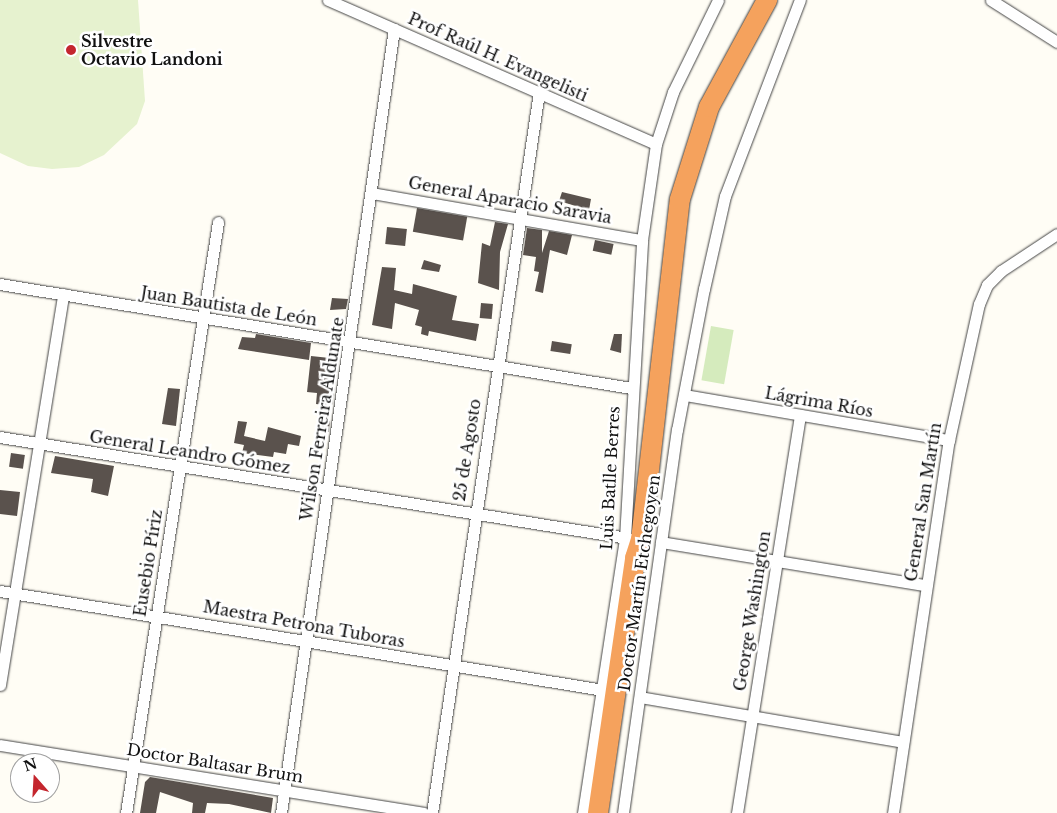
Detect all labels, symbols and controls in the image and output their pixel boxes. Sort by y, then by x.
street label: Prof Raúl H. Evangelisti [405,9,591,105]
place label: Silvestre Octavio Landoni [81,31,223,69]
marker: Silvestre Octavio Landoni [65,44,77,56]
street label: General Aparacio Saravia [407,173,613,227]
street label: Juan Bautista de León [140,283,318,329]
street label: Wilson Ferreira Aldunate [296,315,348,523]
street label: Lágrima Ríos [763,383,875,421]
street label: 25 de Agosto [449,397,485,503]
street label: Luis Batlle Berres [597,406,623,550]
street label: General San Martín [901,421,945,583]
street label: General Leandro Gómez [88,427,292,477]
street label: Doctor Martín Etchegoyen [614,473,664,693]
street label: Eusebio Píriz [130,508,166,618]
street label: George Washington [730,529,774,693]
street label: Maestra Petrona Tuboras [201,597,407,651]
street label: Doctor Baltasar Brum [125,739,305,787]
north arrow [10,753,60,803]
text: N [21,754,40,775]

